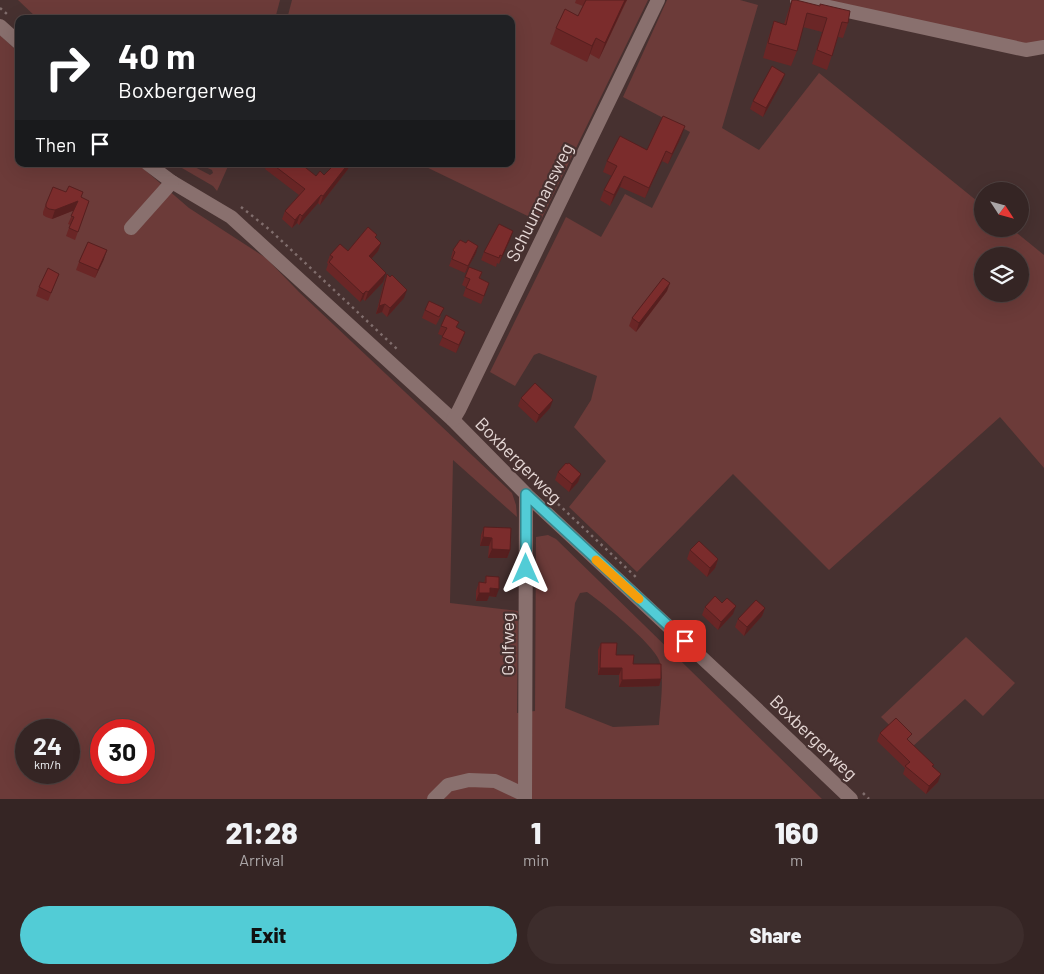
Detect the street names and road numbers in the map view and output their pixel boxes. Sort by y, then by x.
street label: Schuurmansweg [501,139,577,265]
street label: Boxbergerweg [471,412,567,508]
street label: Golfweg [496,612,518,676]
street label: Boxbergerweg [766,690,862,784]

